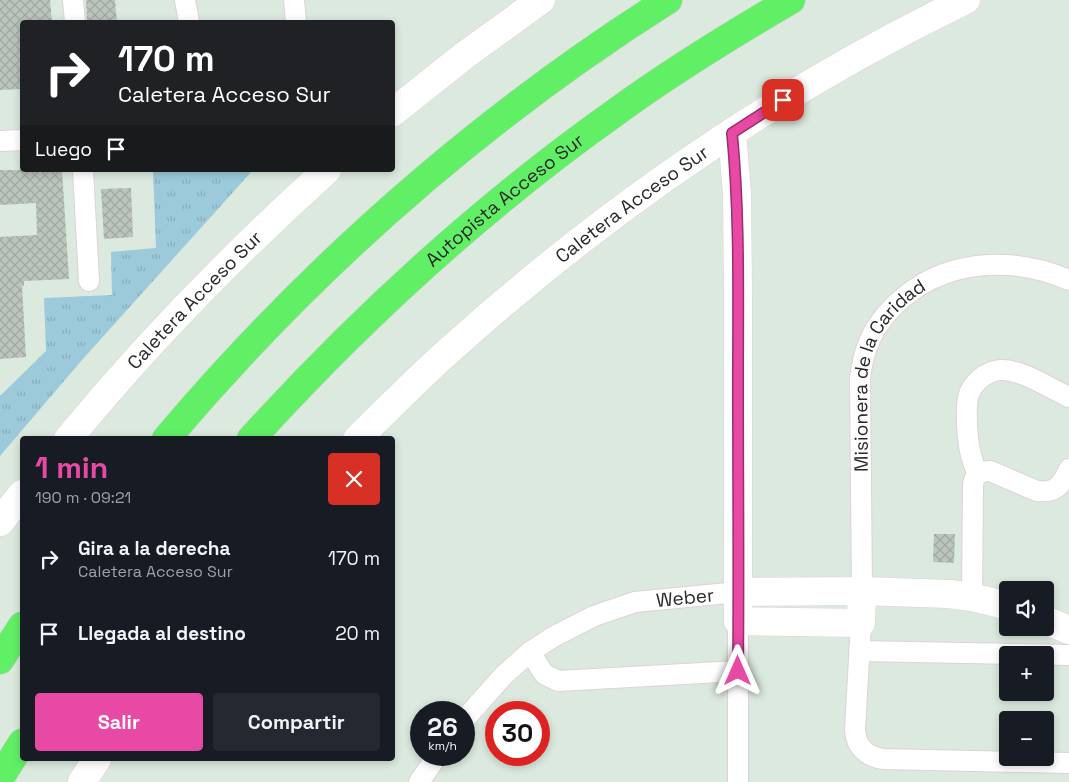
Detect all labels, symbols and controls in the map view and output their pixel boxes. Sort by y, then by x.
text: 170 m [118,37,215,81]
icon: right [35,40,100,105]
pin [762,79,804,121]
text: Caletera Acceso Sur [118,80,331,108]
icon: arrive [769,86,797,114]
street label: Autopista Acceso Sur [420,128,589,272]
icon: arrive [102,135,130,163]
text: Luego [35,137,92,162]
street label: Caletera Acceso Sur [550,140,713,269]
street label: Caletera Acceso Sur [122,225,267,375]
street label: Misionera de la Caridad [848,273,930,472]
text: 1 min [35,448,108,487]
button: close [328,453,380,505]
text: 190 m · 09:21 [35,487,131,508]
text: Gira a la derecha [78,536,230,561]
icon: right [35,545,63,573]
text: 170 m [328,546,380,571]
text: Caletera Acceso Sur [78,561,233,582]
map controls [999,581,1054,766]
button: sound [999,581,1054,636]
street label: Weber [655,582,715,613]
icon: arrive [35,620,63,648]
text: Llegada al destino [78,621,246,646]
text: 20 m [335,621,380,646]
position arrow [711,644,763,696]
button: + [999,646,1054,701]
button: Salir [35,693,203,751]
button: Compartir [213,693,380,751]
speed limit sign: 30 [485,701,550,766]
text: 26 [427,711,458,743]
button: − [999,711,1054,766]
text: km/h [428,738,457,754]

